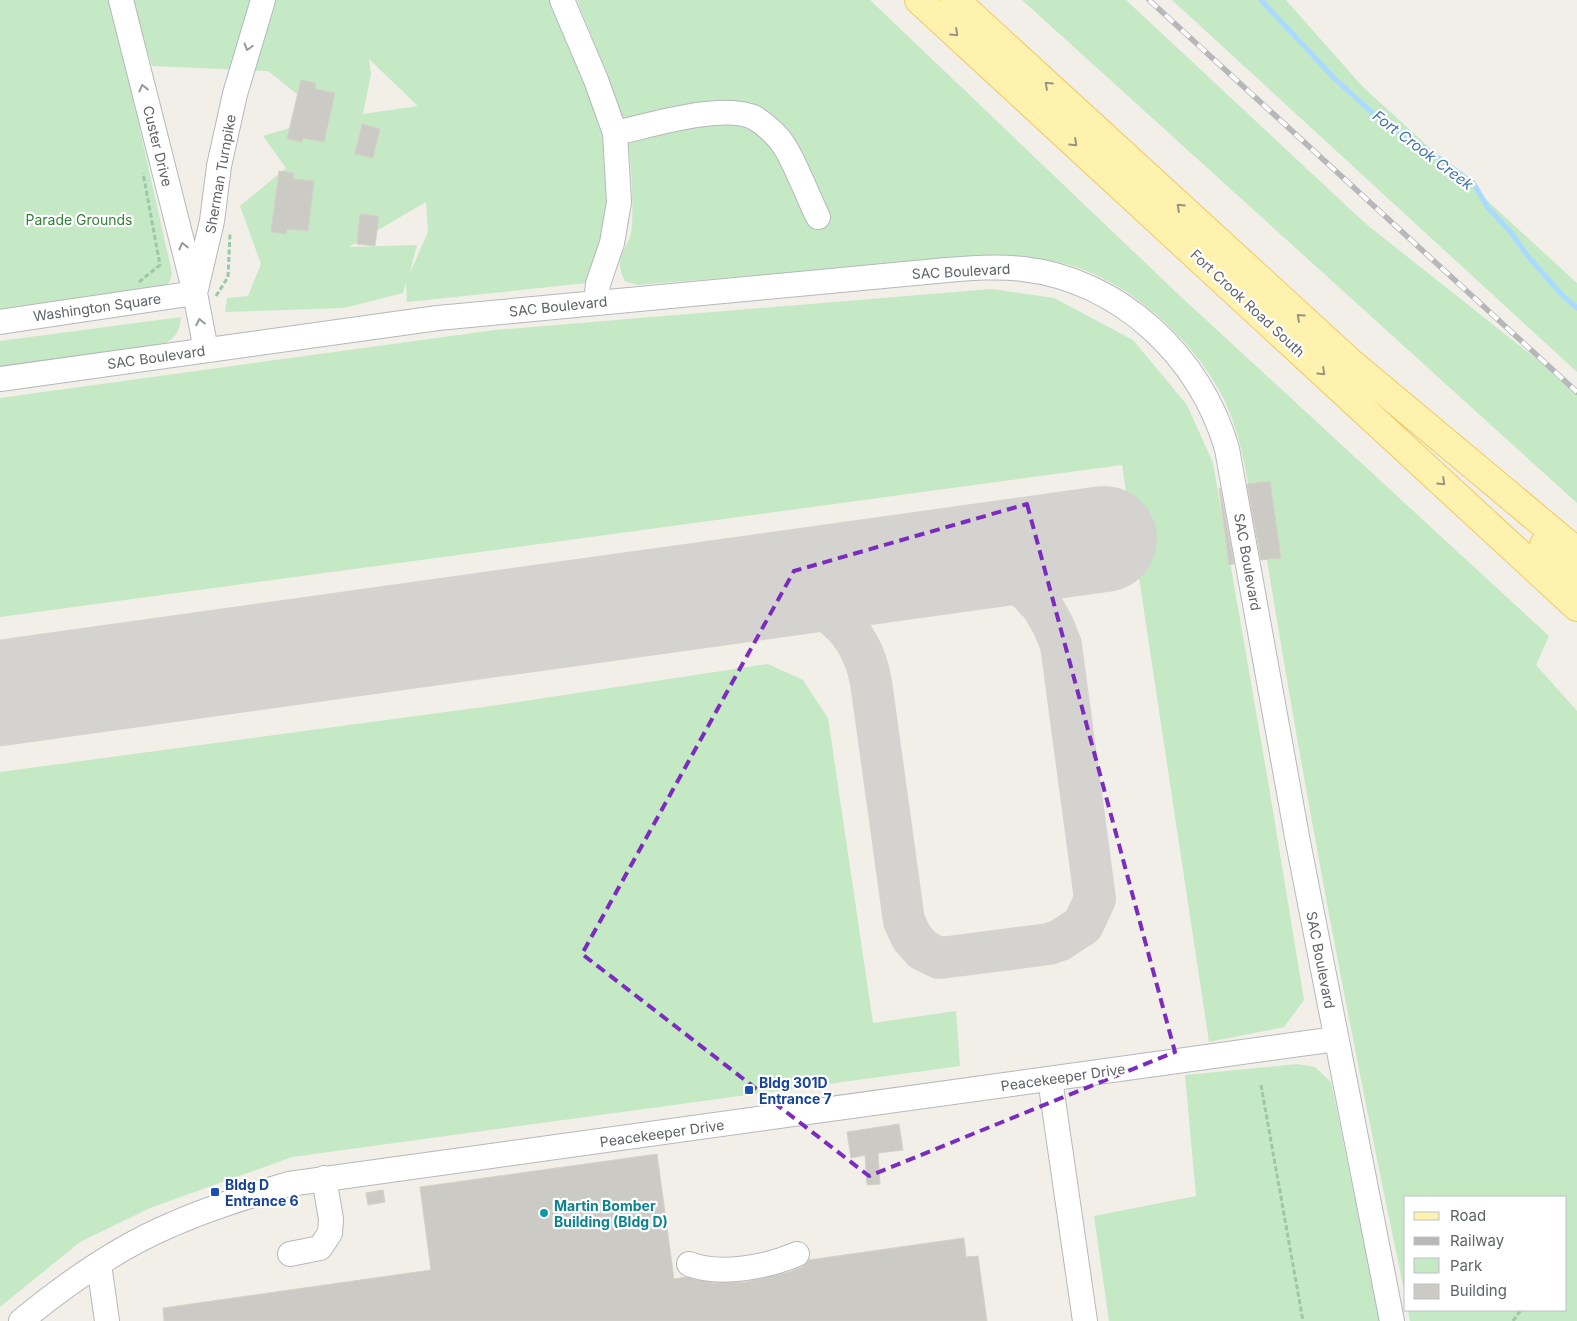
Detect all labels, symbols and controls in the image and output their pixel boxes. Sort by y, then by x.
one-way arrow [949,27,958,36]
one-way arrow [243,42,254,51]
one-way arrow [1044,82,1053,91]
one-way arrow [138,84,149,93]
street label: Custer Drive [140,104,176,188]
water label: Fort Crook Creek [1369,106,1478,194]
street label: Sherman Turnpike [201,113,239,235]
one-way arrow [1069,137,1078,146]
one-way arrow [1177,204,1186,213]
park label: Parade Grounds [26,211,133,228]
one-way arrow [178,241,189,250]
street label: Fort Crook Road South [1187,246,1309,360]
street label: SAC Boulevard [911,260,1011,282]
street label: Washington Square [32,290,162,324]
street label: SAC Boulevard [508,292,608,320]
one-way arrow [1297,314,1306,323]
one-way arrow [196,317,206,326]
street label: SAC Boulevard [106,342,206,372]
one-way arrow [1317,366,1326,375]
one-way arrow [1436,476,1445,485]
street label: SAC Boulevard [1231,512,1265,612]
street label: SAC Boulevard [1303,910,1339,1010]
street label: Peacekeeper Drive [1000,1060,1126,1094]
place label: Bldg 301D Entrance 7 [759,1074,832,1107]
marker: Bldg 301D Entrance 7 [743,1084,755,1096]
street label: Peacekeeper Drive [599,1116,725,1150]
place label: Bldg D Entrance 6 [225,1176,299,1209]
marker: Bldg D Entrance 6 [209,1186,221,1198]
legend [1404,1196,1567,1311]
place label: Martin Bomber Building (Bldg D) [554,1197,668,1230]
text: Road [1450,1206,1486,1225]
marker: Martin Bomber Building (Bldg D) [538,1207,550,1219]
text: Railway [1450,1231,1505,1250]
text: Park [1450,1256,1483,1275]
text: Building [1450,1281,1507,1300]

